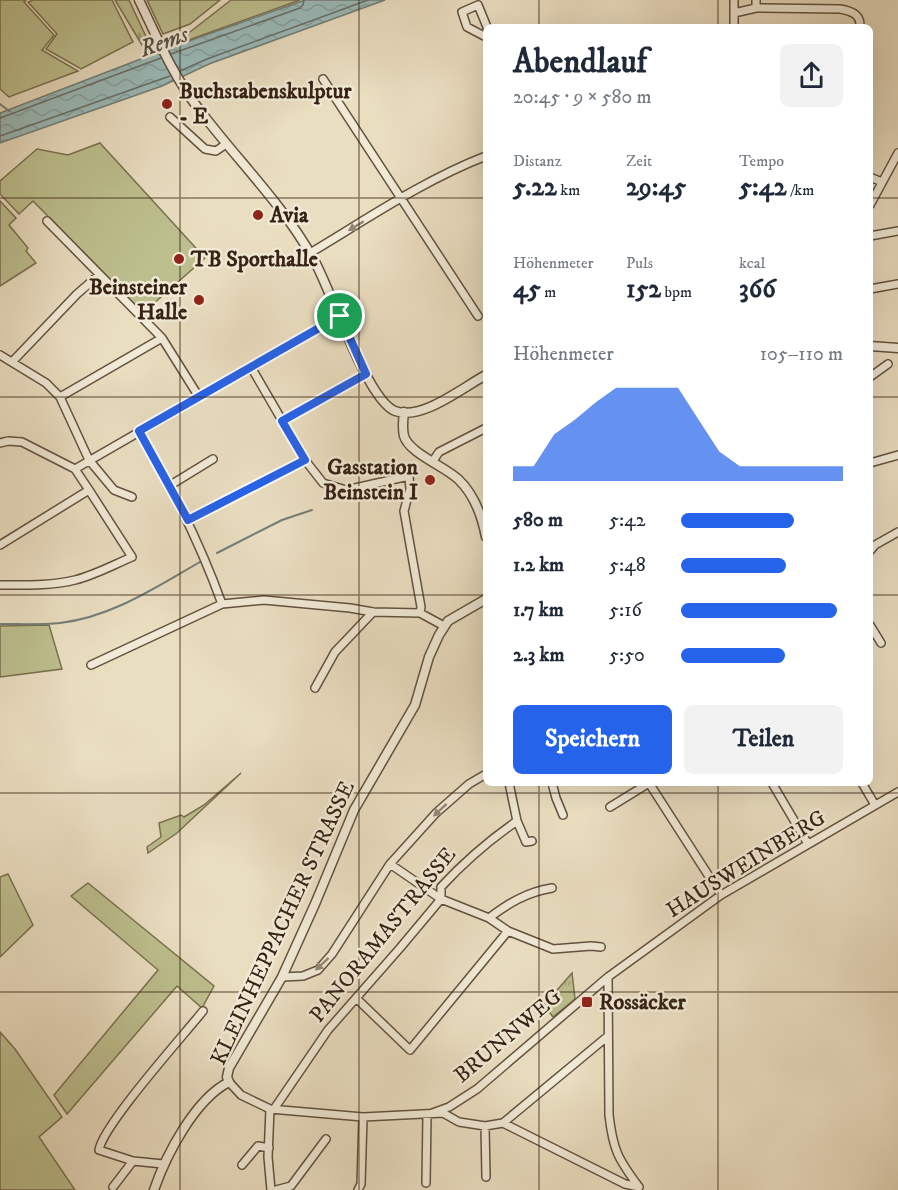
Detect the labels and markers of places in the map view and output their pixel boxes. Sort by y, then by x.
place label: Buchstabenskulptur - E [179,78,352,130]
marker: Buchstabenskulptur - E [160,97,174,111]
place label: Avia [269,202,309,229]
marker: Avia [251,208,265,222]
place label: TB Sporthalle [190,246,318,273]
marker: TB Sporthalle [172,252,186,266]
place label: Beinsteiner Halle [89,274,188,326]
pin [314,290,365,341]
marker: Beinsteiner Halle [192,293,206,307]
place label: Gasstation Beinstein I [323,454,419,506]
marker: Gasstation Beinstein I [423,473,437,487]
place label: Rossäcker [599,989,687,1016]
marker: Rossäcker [580,995,594,1009]

